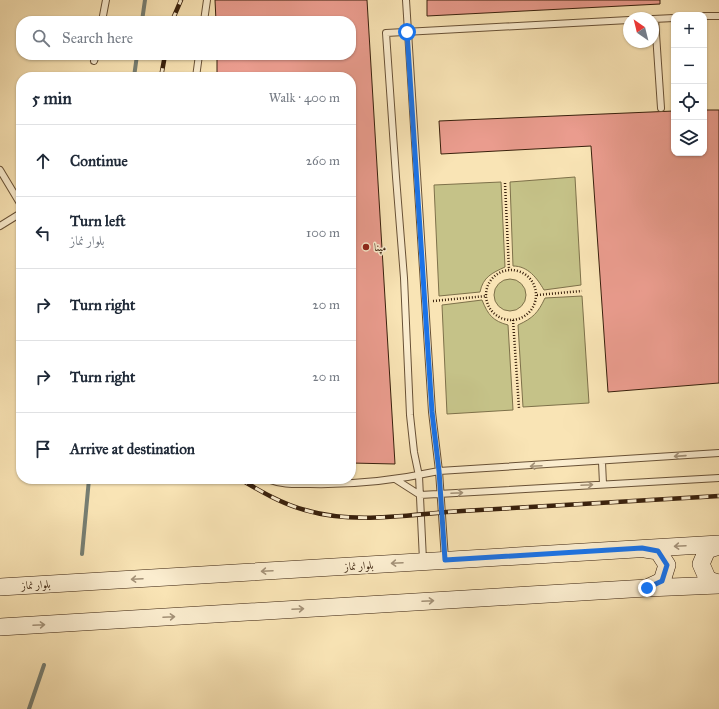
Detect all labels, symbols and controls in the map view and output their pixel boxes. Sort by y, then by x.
north arrow [623,12,659,48]
map controls [671,12,707,156]
button: + [671,12,707,48]
search box [16,16,356,60]
route start [398,23,416,41]
icon: search [30,27,52,49]
text: Search here [62,29,133,47]
button: − [671,48,707,84]
button: locate [671,84,707,120]
text: 5 min [32,88,72,109]
text: Walk · 400 m [269,90,340,106]
button: layers [671,120,707,156]
icon: ahead [32,150,54,172]
text: Continue [70,152,128,170]
text: 260 m [306,153,340,169]
text: Turn left [70,212,126,230]
icon: left [32,222,54,244]
text: 100 m [306,225,340,241]
text: بلوار نماز [70,233,105,249]
place label: مپنا [374,241,386,255]
marker: مپنا [361,242,371,252]
icon: right [32,294,54,316]
text: Turn right [70,296,135,314]
text: 20 m [312,297,340,313]
icon: right [32,366,54,388]
text: Turn right [70,368,135,386]
text: 20 m [312,369,340,385]
icon: arrive [32,438,54,460]
text: Arrive at destination [70,440,195,458]
one-way arrow [674,453,687,460]
one-way arrow [530,462,543,469]
one-way arrow [580,482,593,489]
one-way arrow [450,490,463,497]
one-way arrow [674,543,687,550]
street label: بلوار نماز [343,559,374,573]
one-way arrow [391,560,404,567]
one-way arrow [261,568,274,575]
one-way arrow [131,575,144,583]
street label: بلوار نماز [20,578,51,592]
route end [638,579,656,597]
one-way arrow [421,598,434,605]
one-way arrow [291,605,304,612]
one-way arrow [162,613,175,620]
one-way arrow [32,621,45,628]

